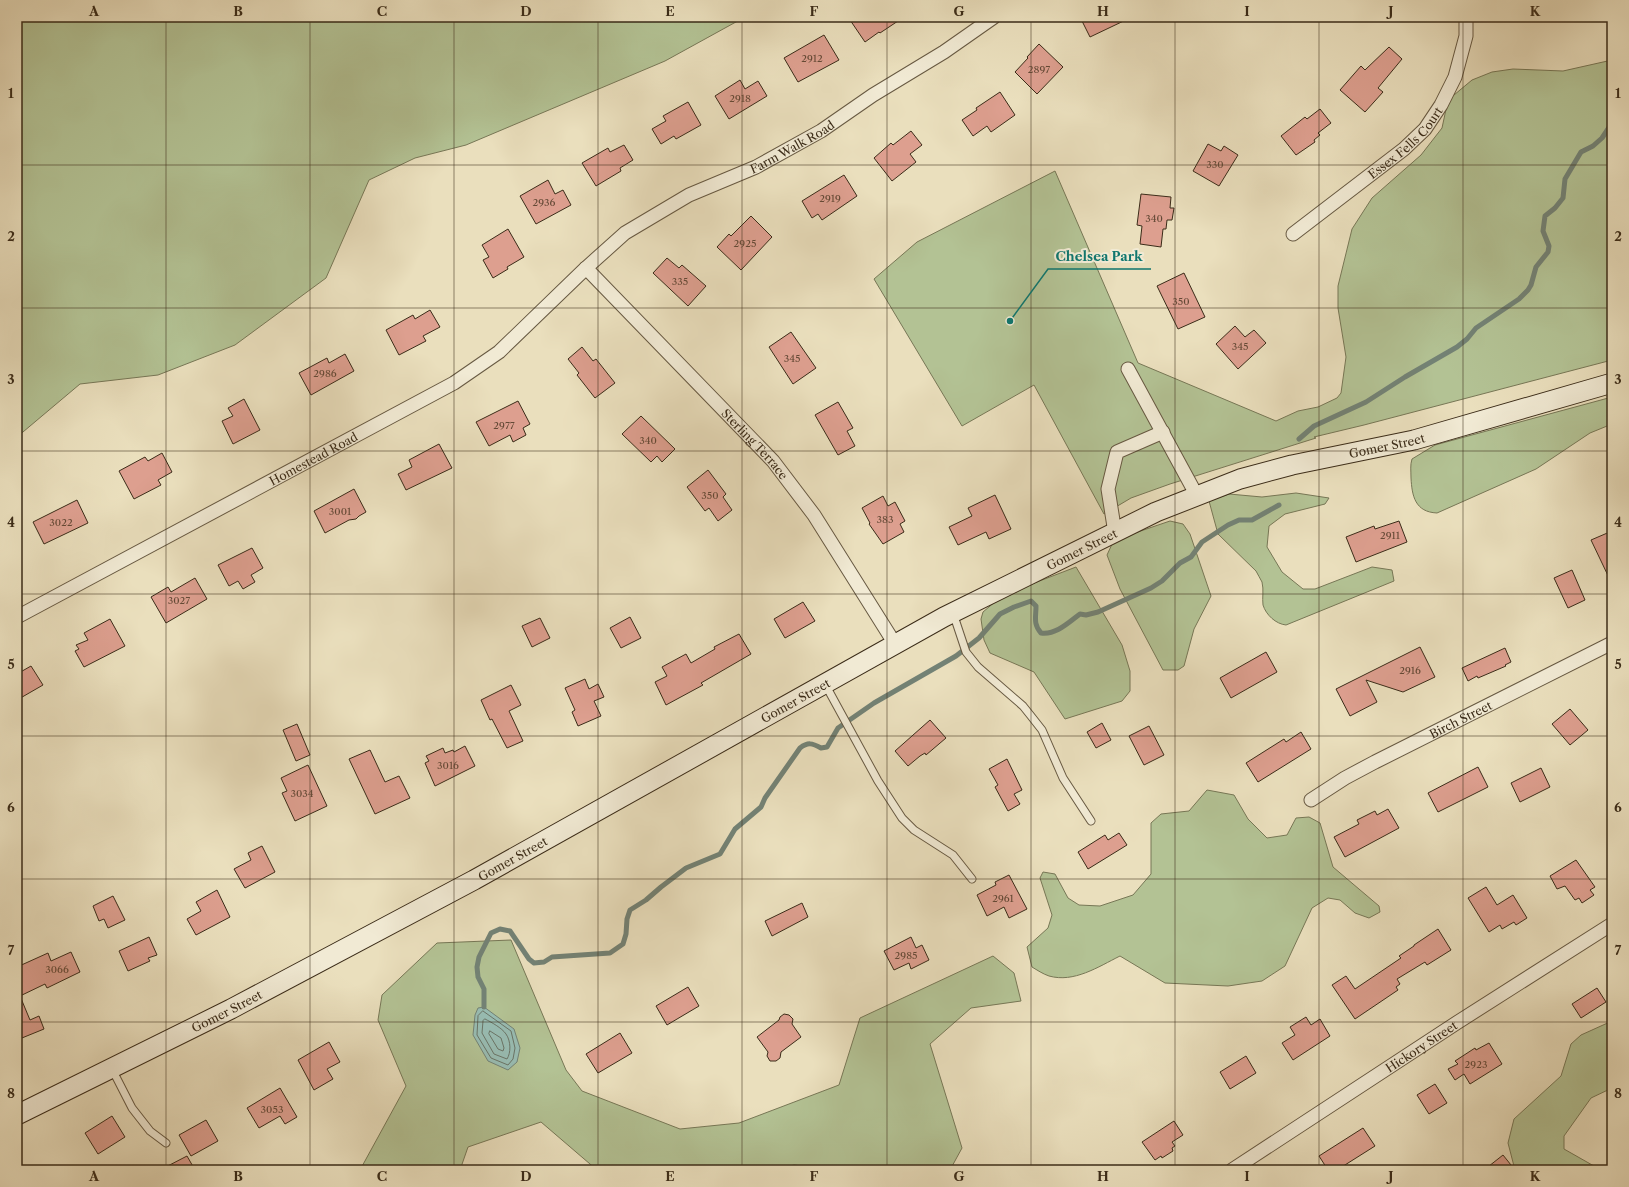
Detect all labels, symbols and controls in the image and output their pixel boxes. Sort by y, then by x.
text: A [88,3,100,19]
text: B [233,3,243,19]
text: C [377,3,387,19]
text: D [520,3,532,19]
text: E [665,3,675,19]
text: F [810,3,819,19]
text: G [953,3,965,19]
text: H [1097,3,1109,19]
text: I [1244,3,1250,19]
text: J [1386,3,1394,19]
text: K [1530,3,1541,19]
house number: 2912 [801,52,823,65]
house number: 2897 [1028,63,1050,76]
text: 1 [8,85,14,101]
text: 1 [1615,85,1621,101]
house number: 2918 [729,92,751,105]
street label: Essex Fells Court [1365,103,1446,182]
street label: Farm Walk Road [748,116,837,176]
house number: 330 [1206,158,1224,171]
house number: 2919 [819,192,841,205]
house number: 2936 [533,196,556,209]
house number: 340 [1145,212,1163,225]
text: 2 [7,228,15,244]
text: 2 [1614,228,1622,244]
house number: 2925 [734,237,756,250]
callout: Chelsea Park [1048,244,1151,269]
text: Chelsea Park [1055,248,1143,264]
house number: 335 [672,275,688,288]
house number: 350 [1172,295,1190,308]
house number: 345 [1232,340,1248,353]
house number: 345 [784,352,800,365]
house number: 2986 [313,367,337,380]
text: 3 [7,371,15,387]
text: 3 [1614,371,1622,387]
street label: Sterling Terrace [719,405,792,482]
house number: 2977 [493,419,515,432]
street label: Homestead Road [266,428,361,488]
street label: Gomer Street [1348,430,1427,461]
house number: 340 [639,434,657,447]
house number: 350 [701,489,719,502]
house number: 3001 [329,505,352,518]
house number: 383 [877,513,893,526]
text: 4 [7,514,15,530]
text: 4 [1614,514,1622,530]
house number: 3022 [49,516,73,529]
street label: Gomer Street [1044,525,1120,573]
house number: 2911 [1380,529,1401,542]
house number: 3027 [168,594,190,607]
text: 5 [7,656,15,672]
text: 5 [1614,656,1622,672]
house number: 2916 [1399,664,1421,677]
street label: Gomer Street [758,675,833,726]
street label: Birch Street [1427,697,1495,741]
house number: 3016 [437,759,459,772]
house number: 3034 [290,787,314,800]
text: 6 [7,799,15,815]
text: 6 [1614,799,1622,815]
street label: Gomer Street [475,833,550,884]
house number: 2961 [992,892,1015,905]
text: 7 [8,942,15,958]
text: 7 [1615,942,1622,958]
house number: 2985 [895,949,917,962]
house number: 3066 [45,963,69,976]
street label: Gomer Street [189,986,265,1035]
street label: Hickory Street [1382,1017,1460,1075]
house number: 2923 [1465,1058,1487,1071]
text: 8 [7,1085,15,1101]
text: 8 [1614,1085,1622,1101]
house number: 3053 [261,1103,283,1116]
text: A [88,1168,100,1184]
text: B [233,1168,243,1184]
text: C [377,1168,387,1184]
text: D [520,1168,532,1184]
text: E [665,1168,675,1184]
text: F [810,1168,819,1184]
text: G [953,1168,965,1184]
text: H [1097,1168,1109,1184]
text: I [1244,1168,1250,1184]
text: J [1386,1168,1394,1184]
text: K [1530,1168,1541,1184]

